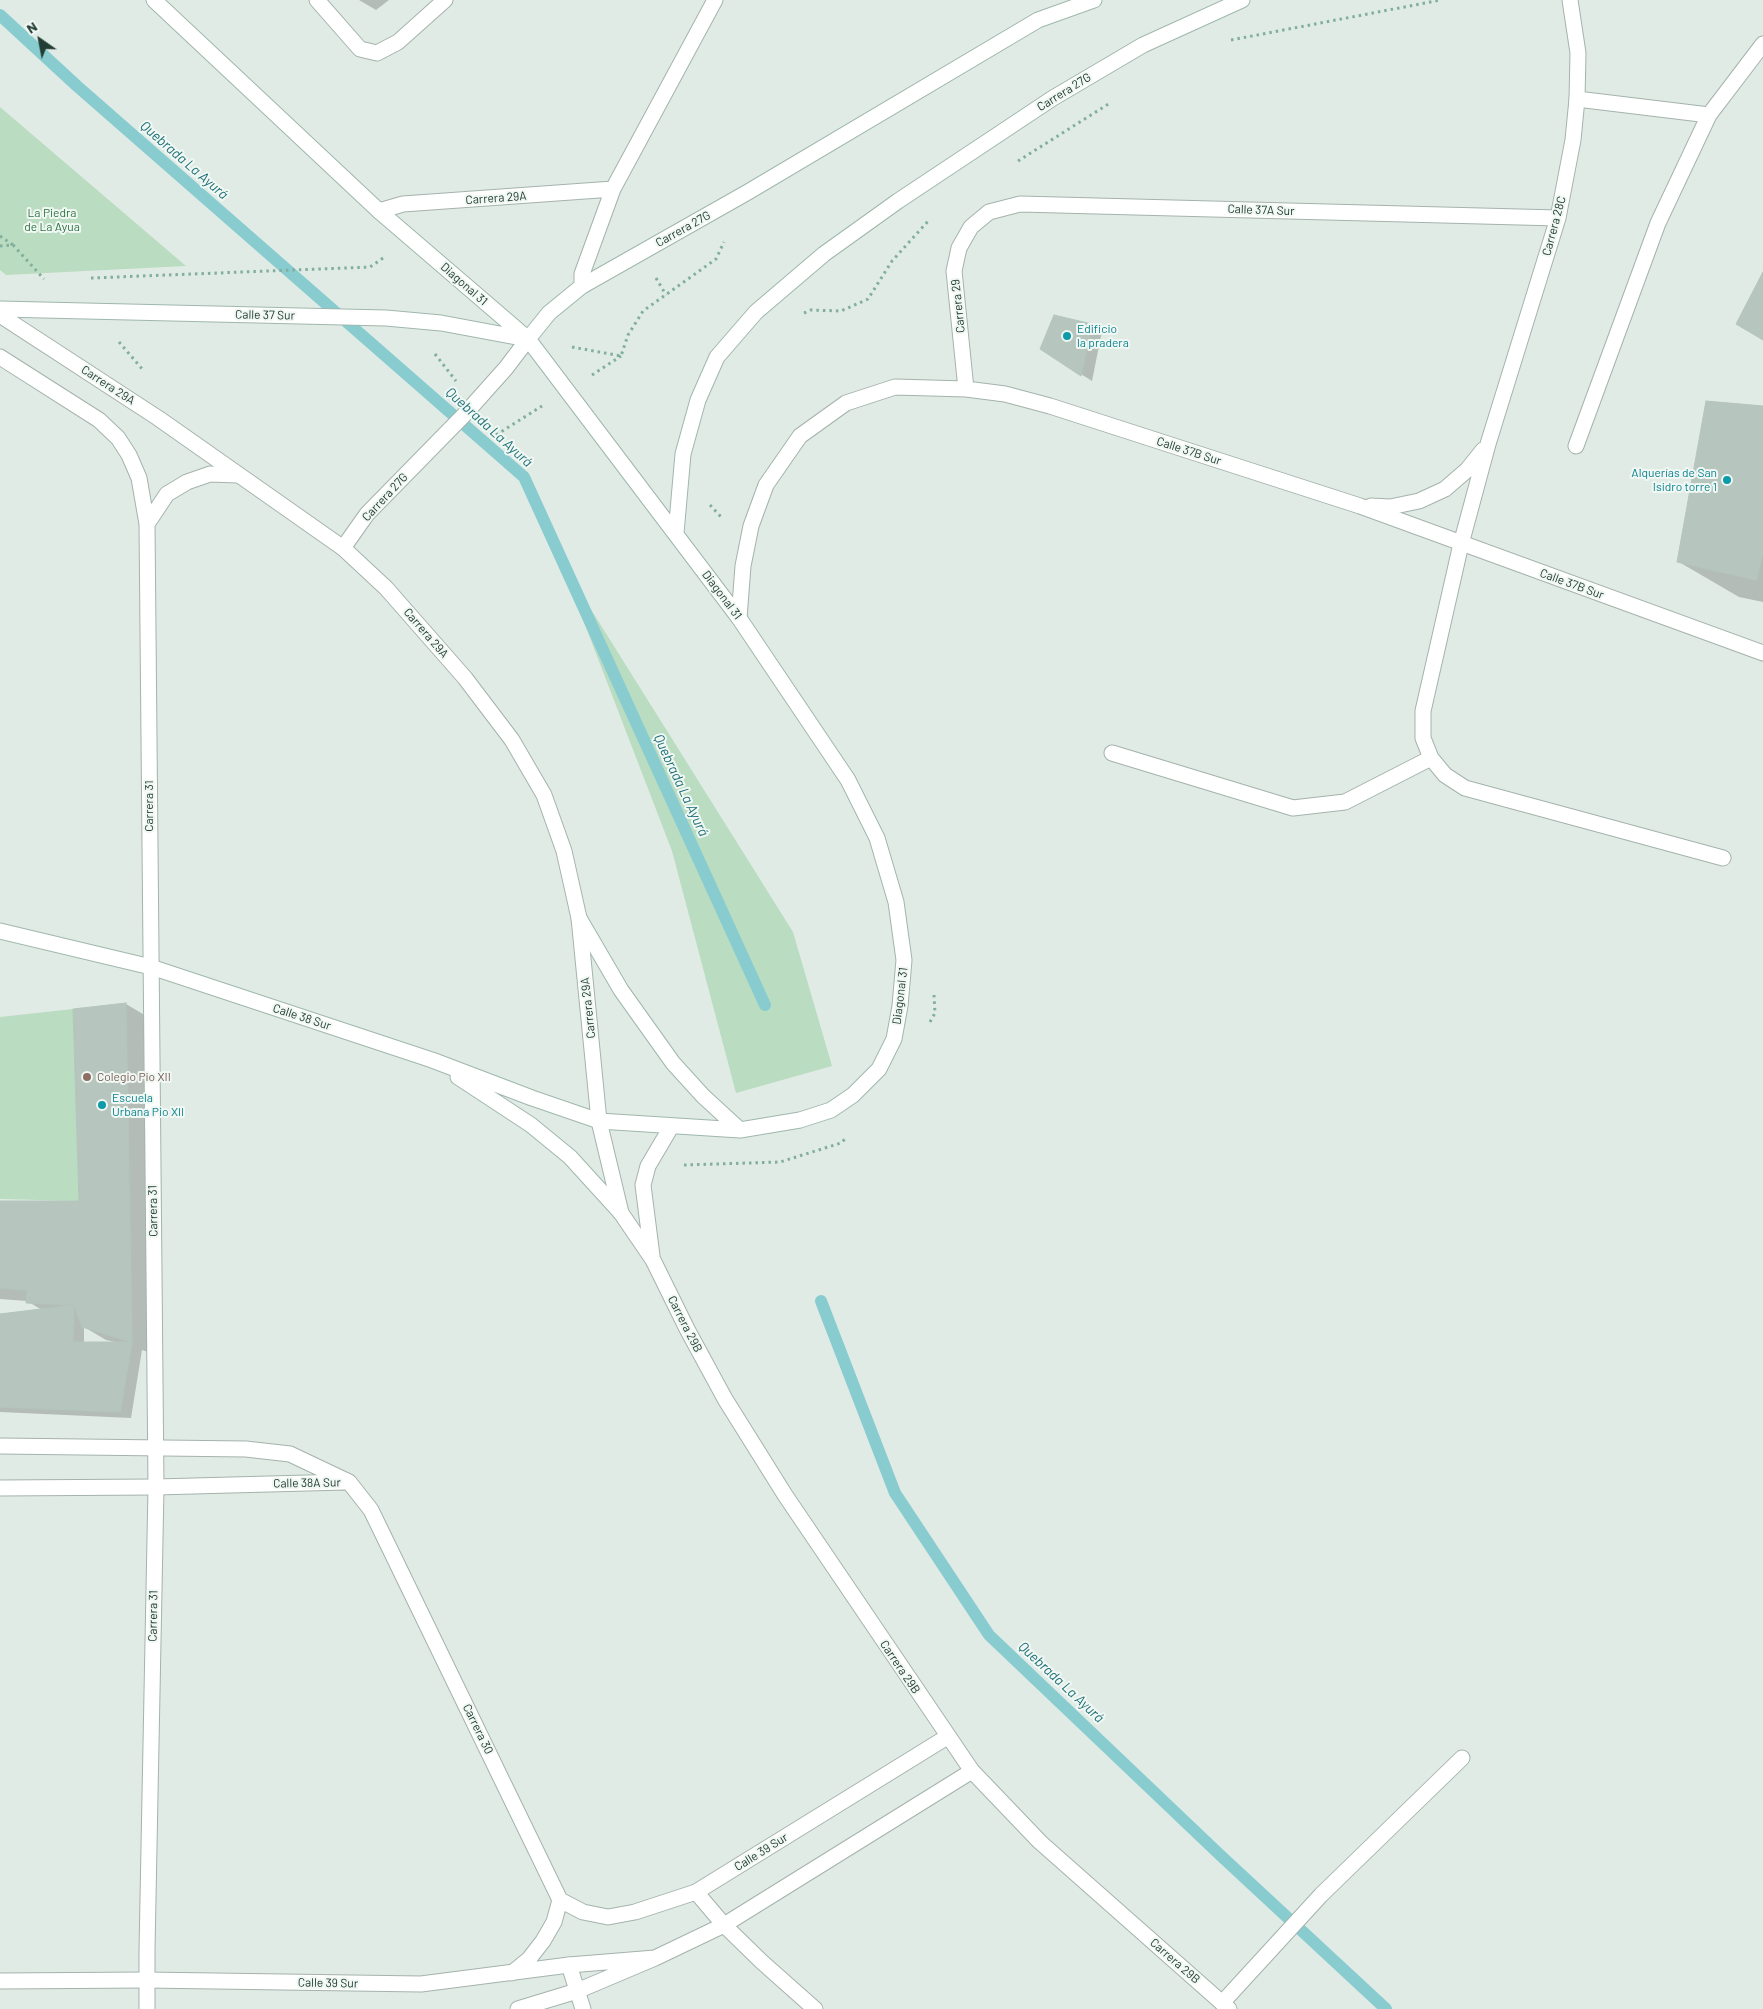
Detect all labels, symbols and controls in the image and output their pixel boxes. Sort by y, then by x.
north arrow [15,15,65,65]
text: N [23,17,40,37]
street label: Carrera 27G [1034,70,1094,114]
water label: Quebrada La Ayurá [137,117,231,203]
street label: Carrera 29A [465,189,527,207]
street label: Carrera 28C [1539,195,1569,257]
street label: Calle 37A Sur [1227,202,1295,218]
park label: La Piedra de La Ayua [24,206,80,234]
street label: Carrera 27G [653,208,713,250]
street label: Diagonal 31 [438,260,490,308]
street label: Carrera 29 [948,278,968,334]
street label: Calle 37 Sur [235,307,295,323]
place label: Edificio la pradera [1077,322,1129,350]
marker: Edificio la pradera [1061,330,1073,342]
street label: Carrera 29A [78,362,138,408]
water label: Quebrada La Ayurá [442,384,536,470]
street label: Calle 37B Sur [1155,434,1223,468]
place label: Alquerías de San Isidro torre 1 [1631,466,1717,494]
street label: Carrera 27G [359,470,411,524]
marker: Alquerías de San Isidro torre 1 [1721,474,1733,486]
street label: Calle 37B Sur [1538,566,1606,602]
street label: Diagonal 31 [699,568,745,622]
street label: Carrera 29A [400,605,452,661]
water label: Quebrada La Ayurá [650,731,712,839]
street label: Carrera 31 [142,780,156,832]
street label: Diagonal 31 [889,967,911,1025]
street label: Carrera 29A [578,977,598,1039]
street label: Calle 38 Sur [271,1001,333,1033]
place label: Colegio Pio XII [97,1070,171,1084]
marker: Colegio Pio XII [81,1071,93,1083]
place label: Escuela Urbana Pio XII [112,1091,184,1119]
marker: Escuela Urbana Pio XII [96,1099,108,1111]
street label: Carrera 31 [145,1185,161,1237]
street label: Carrera 29B [665,1293,705,1355]
street label: Calle 38A Sur [273,1475,341,1491]
street label: Carrera 31 [145,1590,161,1642]
street label: Carrera 29B [877,1637,923,1697]
water label: Quebrada La Ayurá [1015,1638,1107,1726]
street label: Carrera 30 [460,1701,496,1757]
street label: Calle 39 Sur [732,1830,790,1874]
street label: Carrera 29B [1147,1935,1203,1987]
street label: Calle 39 Sur [298,1975,358,1991]

